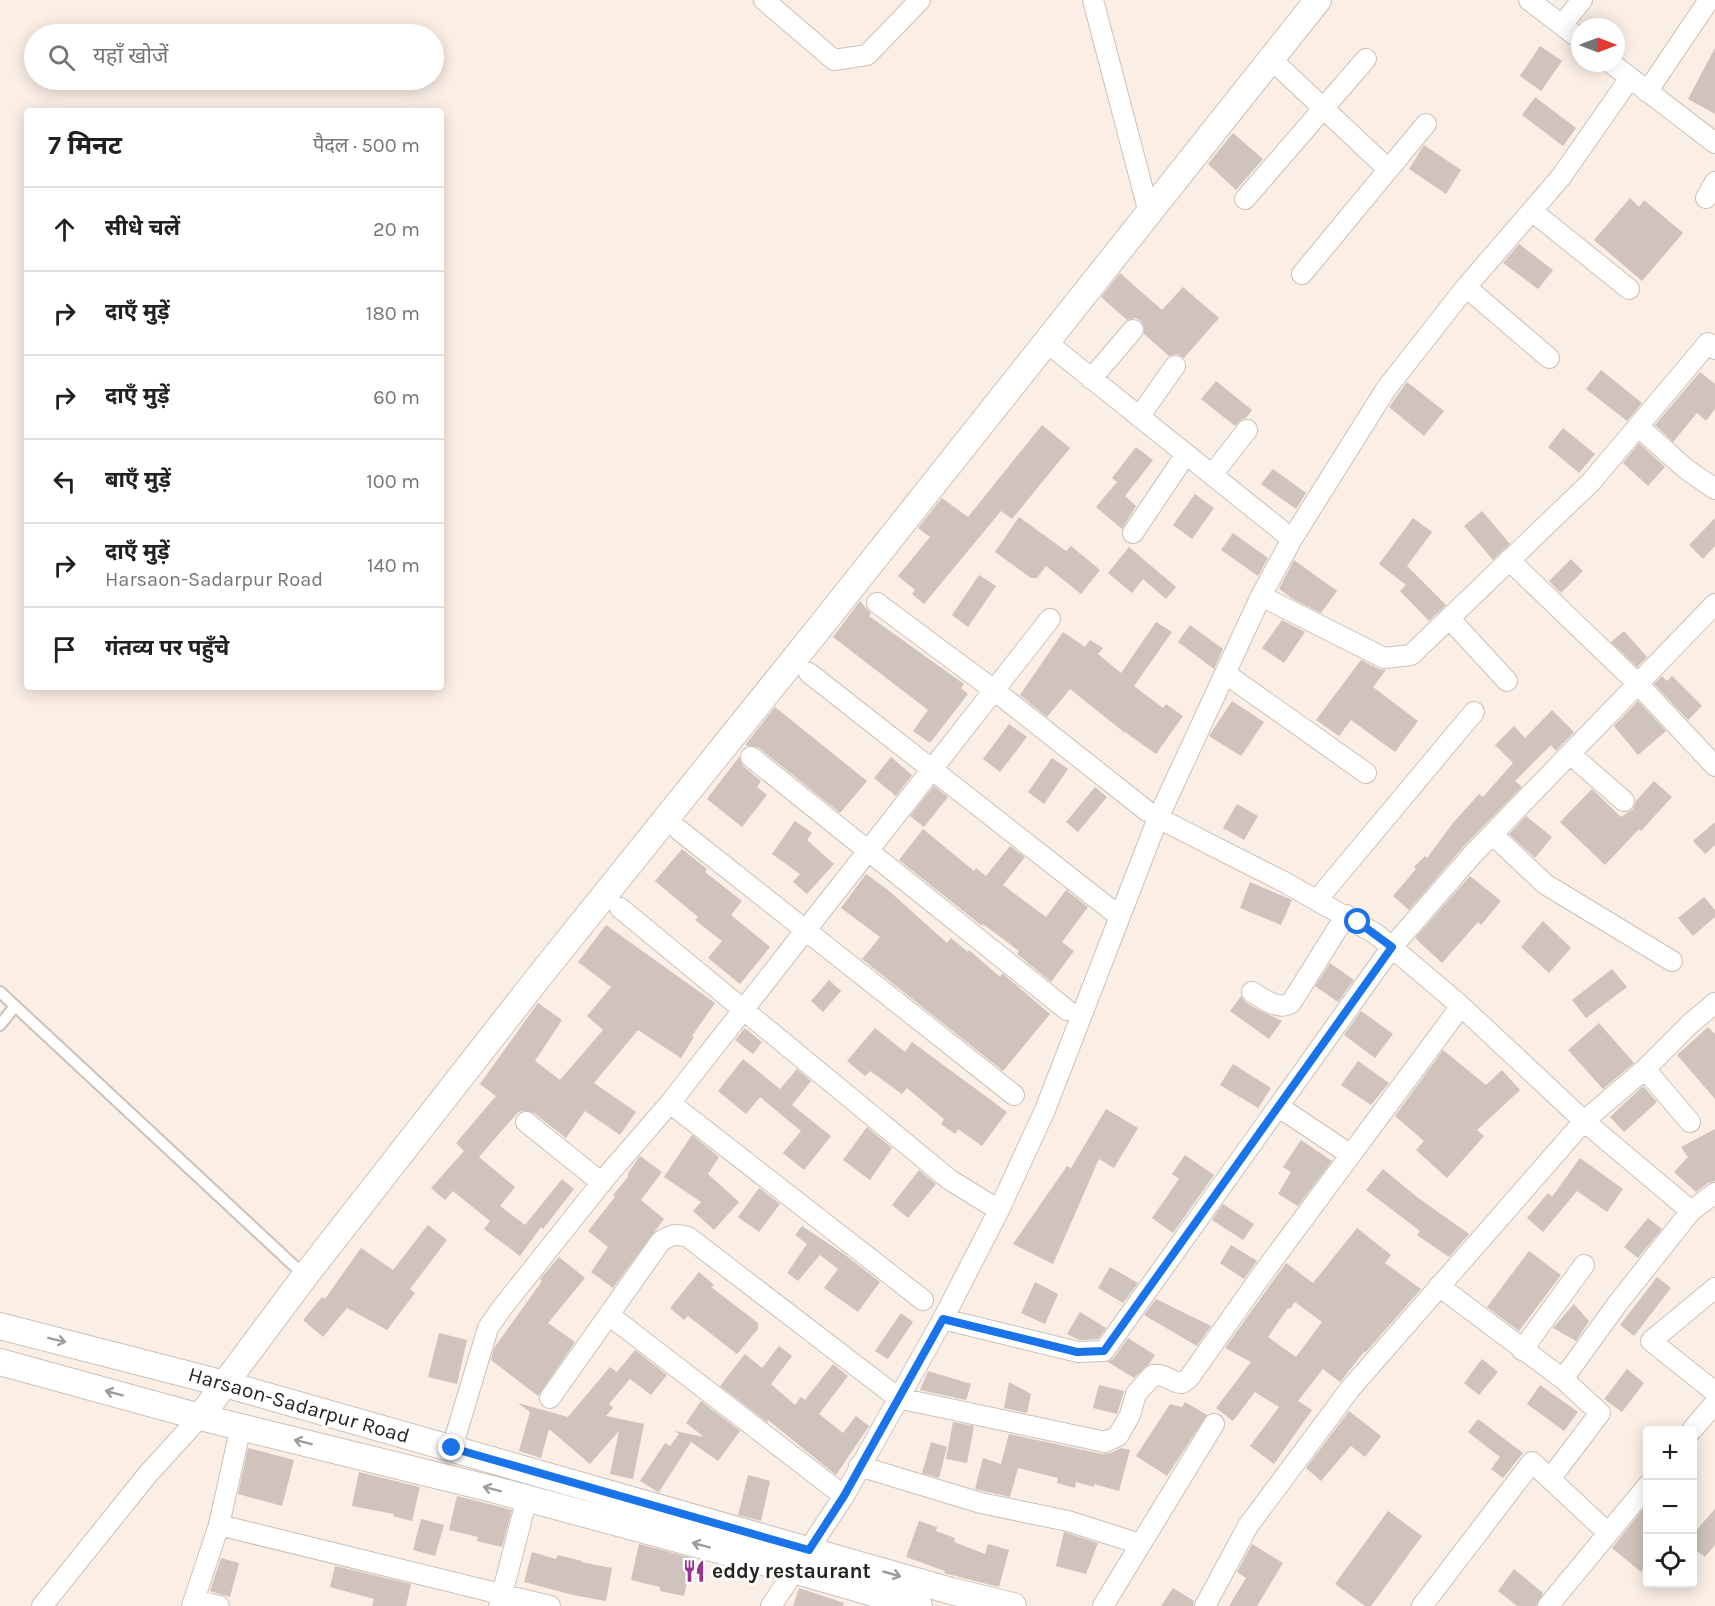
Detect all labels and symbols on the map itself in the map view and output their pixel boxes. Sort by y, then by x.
north arrow [1571,18,1625,72]
route start [1344,908,1370,934]
one-way arrow [47,1335,66,1346]
street label: Harsaon-Sadarpur Road [186,1362,412,1448]
one-way arrow [105,1387,124,1399]
route end [438,1434,464,1460]
one-way arrow [294,1435,313,1447]
one-way arrow [483,1483,502,1494]
one-way arrow [692,1539,711,1550]
restaurant icon: eddy restaurant [681,1558,707,1584]
place label: eddy restaurant [712,1559,871,1583]
one-way arrow [882,1569,901,1580]

